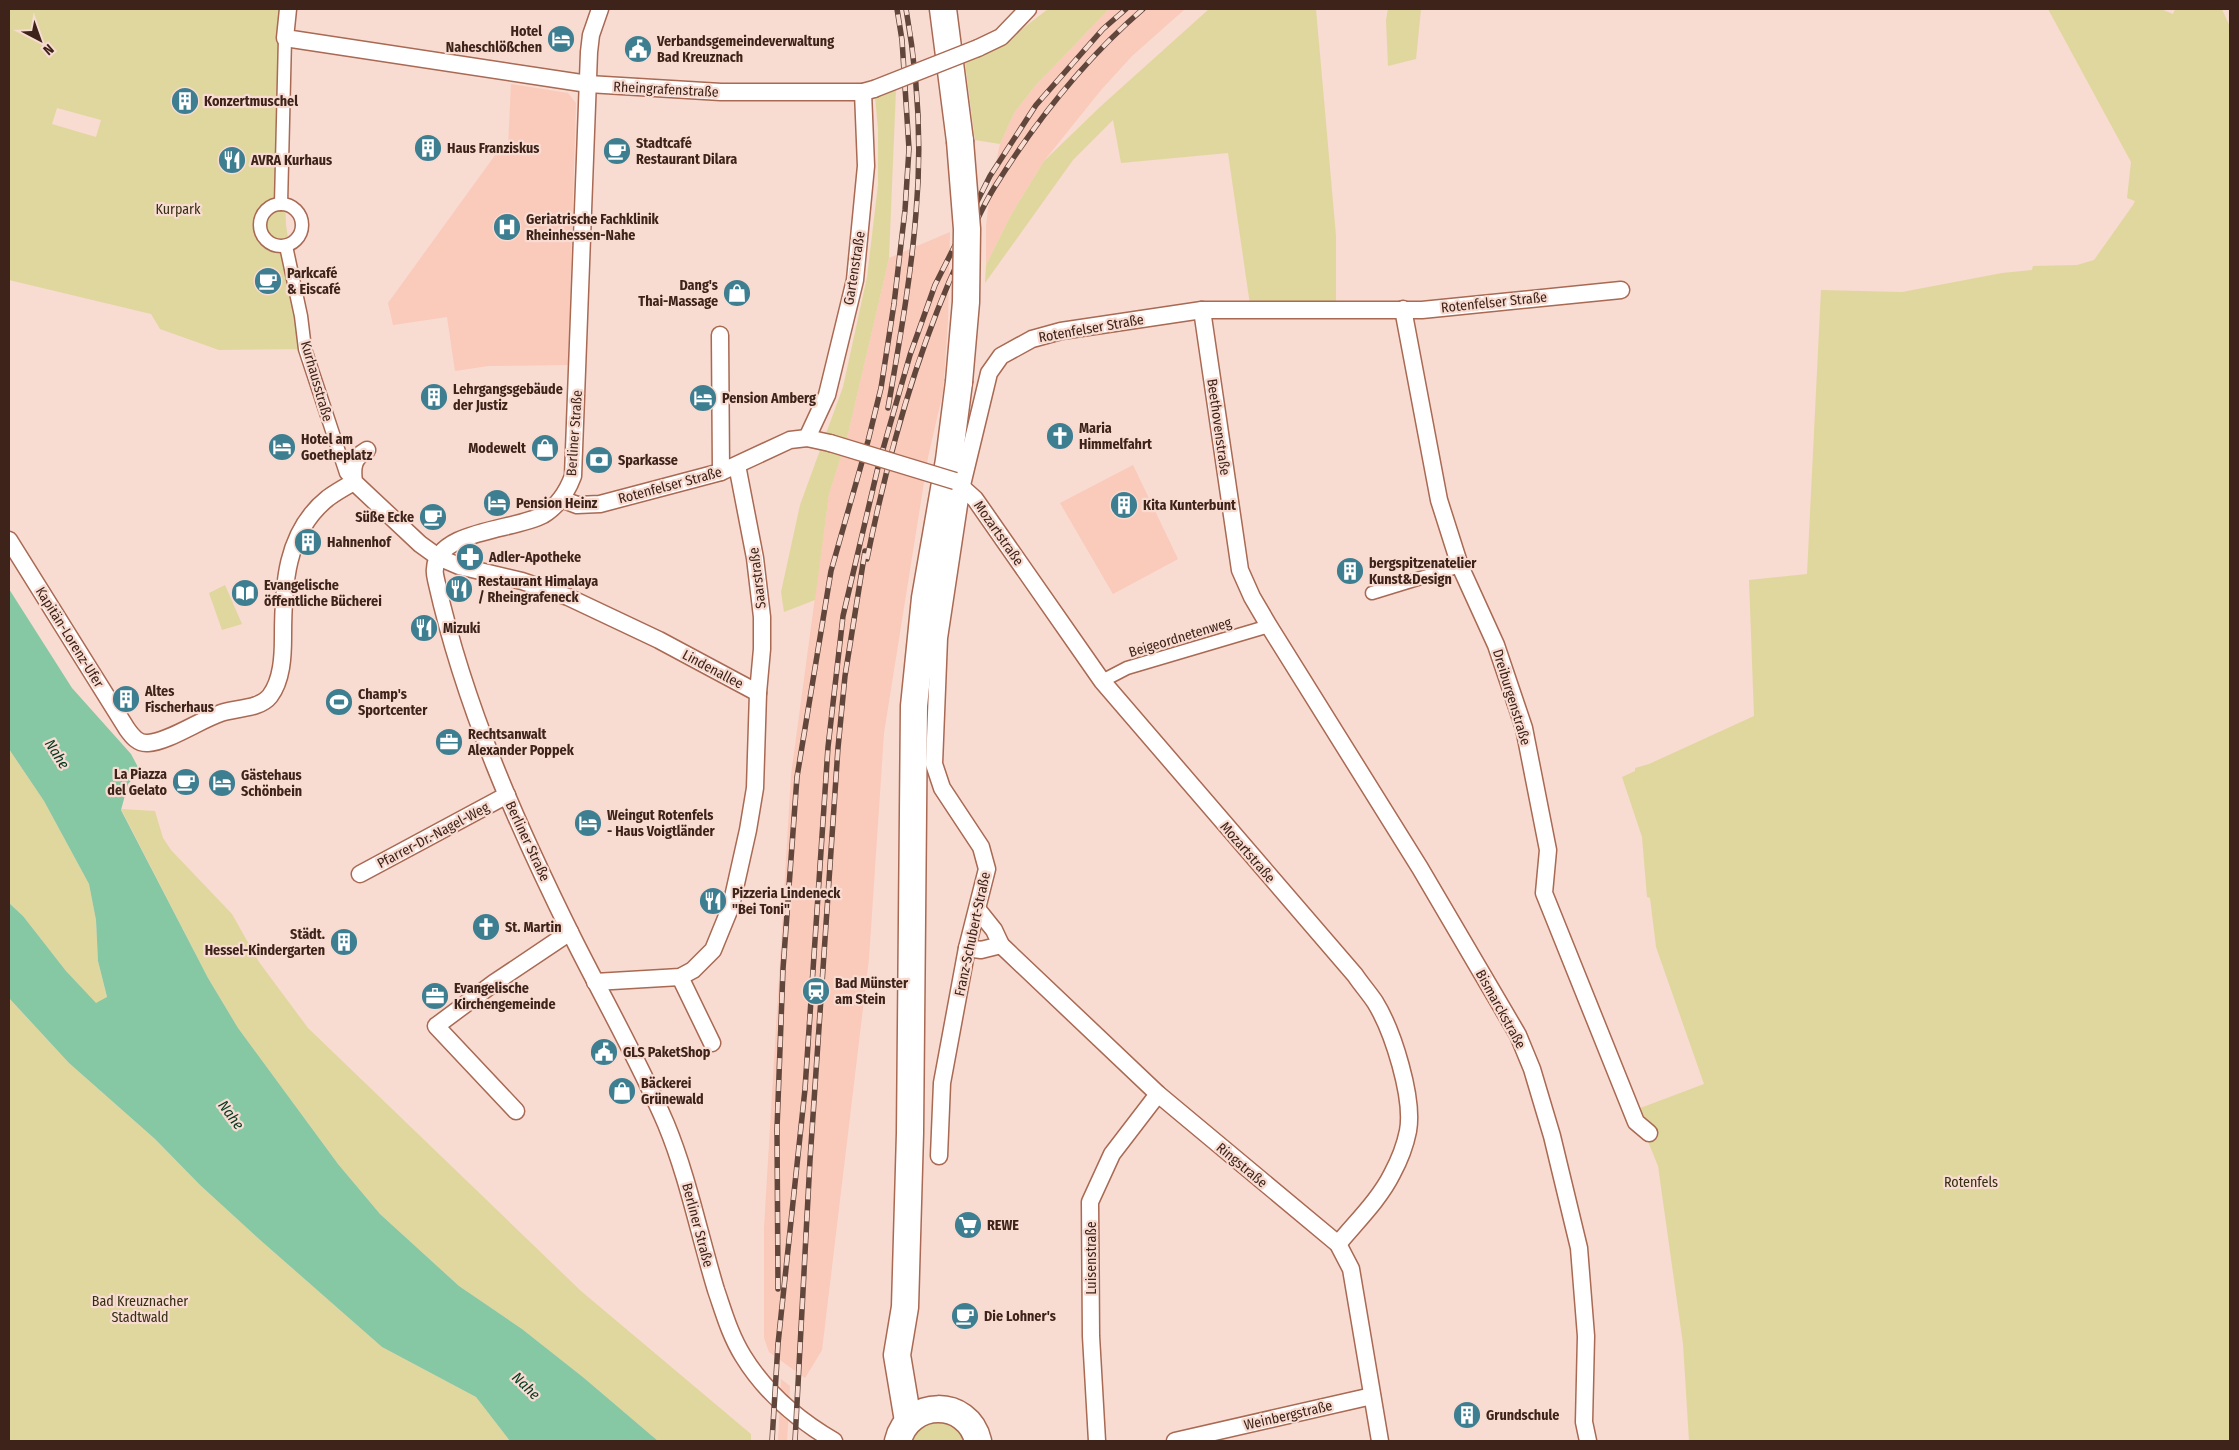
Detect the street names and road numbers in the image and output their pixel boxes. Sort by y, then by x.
street label: Rheingrafenstraße [613,78,719,101]
street label: Gartenstraße [840,230,869,306]
street label: Rotenfelser Straße [1440,288,1548,317]
street label: Rotenfelser Straße [1037,311,1145,346]
street label: Kurhausstraße [297,339,336,424]
street label: Beethovenstraße [1203,378,1234,477]
street label: Berliner Straße [563,389,586,477]
street label: Rotenfelser Straße [616,463,724,507]
street label: Mozartstraße [970,498,1027,569]
street label: Saarstraße [745,546,770,610]
street label: Kapitän-Lorenz-Ufer [32,584,107,691]
street label: Beigeordnetenweg [1127,614,1234,661]
street label: Lindenallee [679,646,746,693]
street label: Dreiburgenstraße [1489,647,1534,747]
street label: Berliner Straße [502,798,554,884]
street label: Pfarrer-Dr.-Nagel-Weg [374,799,493,872]
street label: Mozartstraße [1217,818,1279,886]
street label: Franz-Schubert-Straße [951,870,994,998]
street label: Bismarckstraße [1472,967,1529,1052]
street label: Ringstraße [1213,1139,1271,1192]
street label: Berliner Straße [678,1181,717,1269]
street label: Luisenstraße [1083,1221,1100,1295]
street label: Weinbergstraße [1242,1397,1334,1434]

